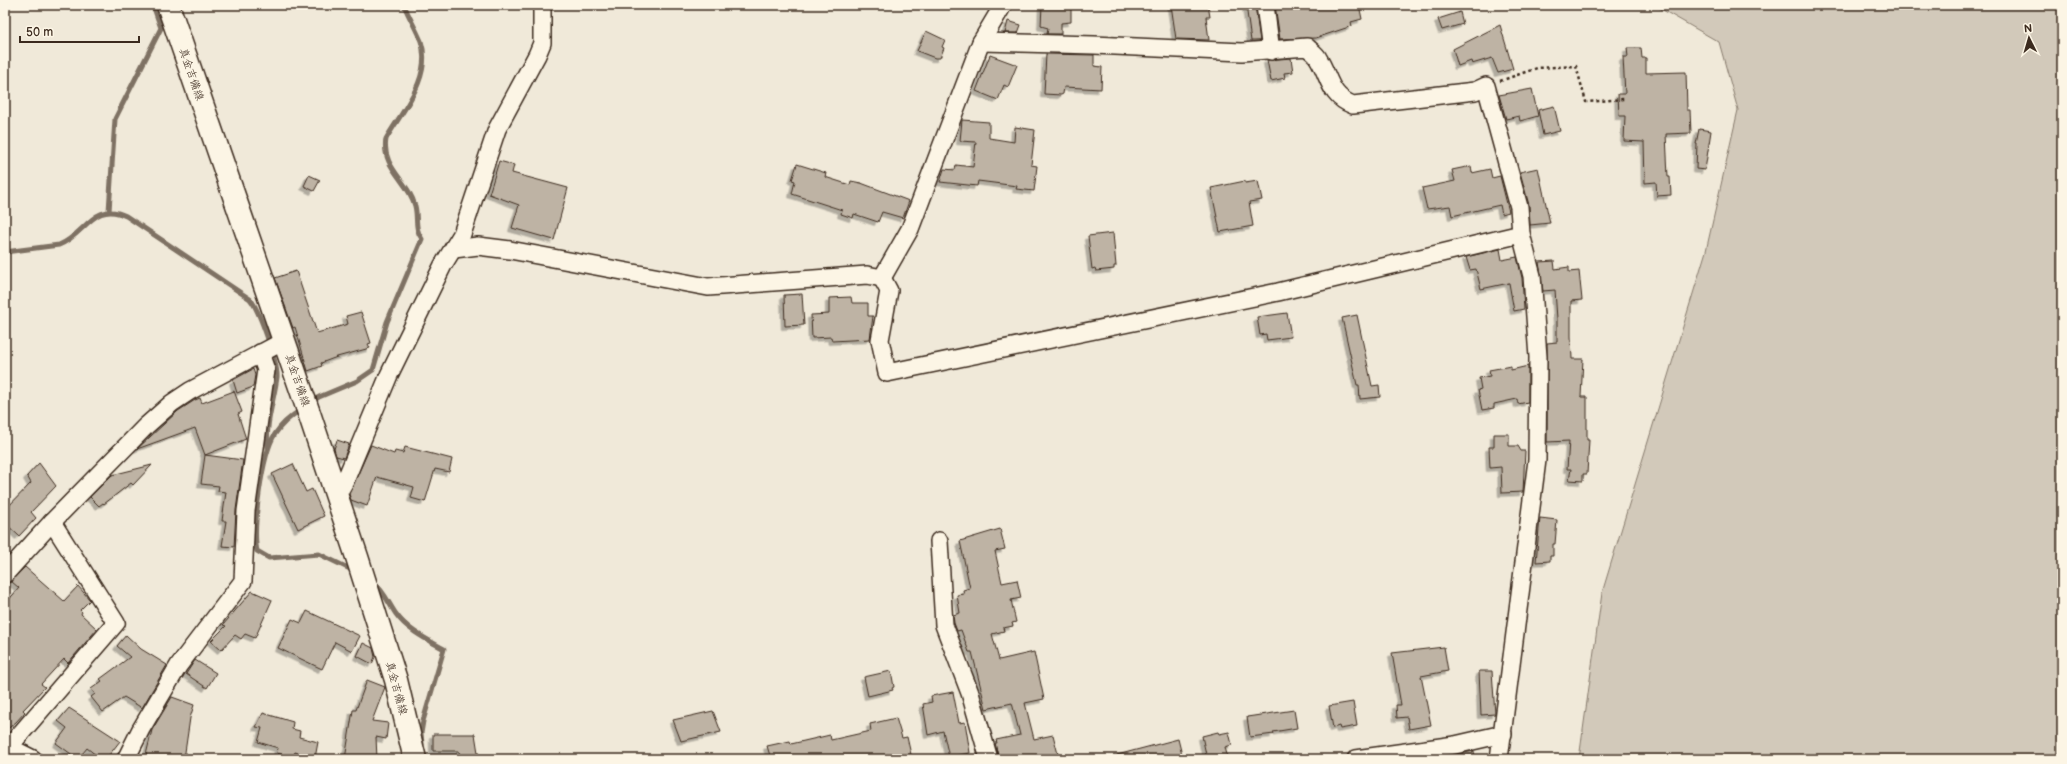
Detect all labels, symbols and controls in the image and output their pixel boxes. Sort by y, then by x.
scale bar [20,18,139,44]
north arrow [2009,18,2049,58]
text: N [2023,22,2033,35]
text: 50 m [26,25,53,40]
street label: 真金吉備線 [176,46,207,102]
street label: 真金吉備線 [282,352,313,408]
street label: 真金吉備線 [383,660,410,716]

